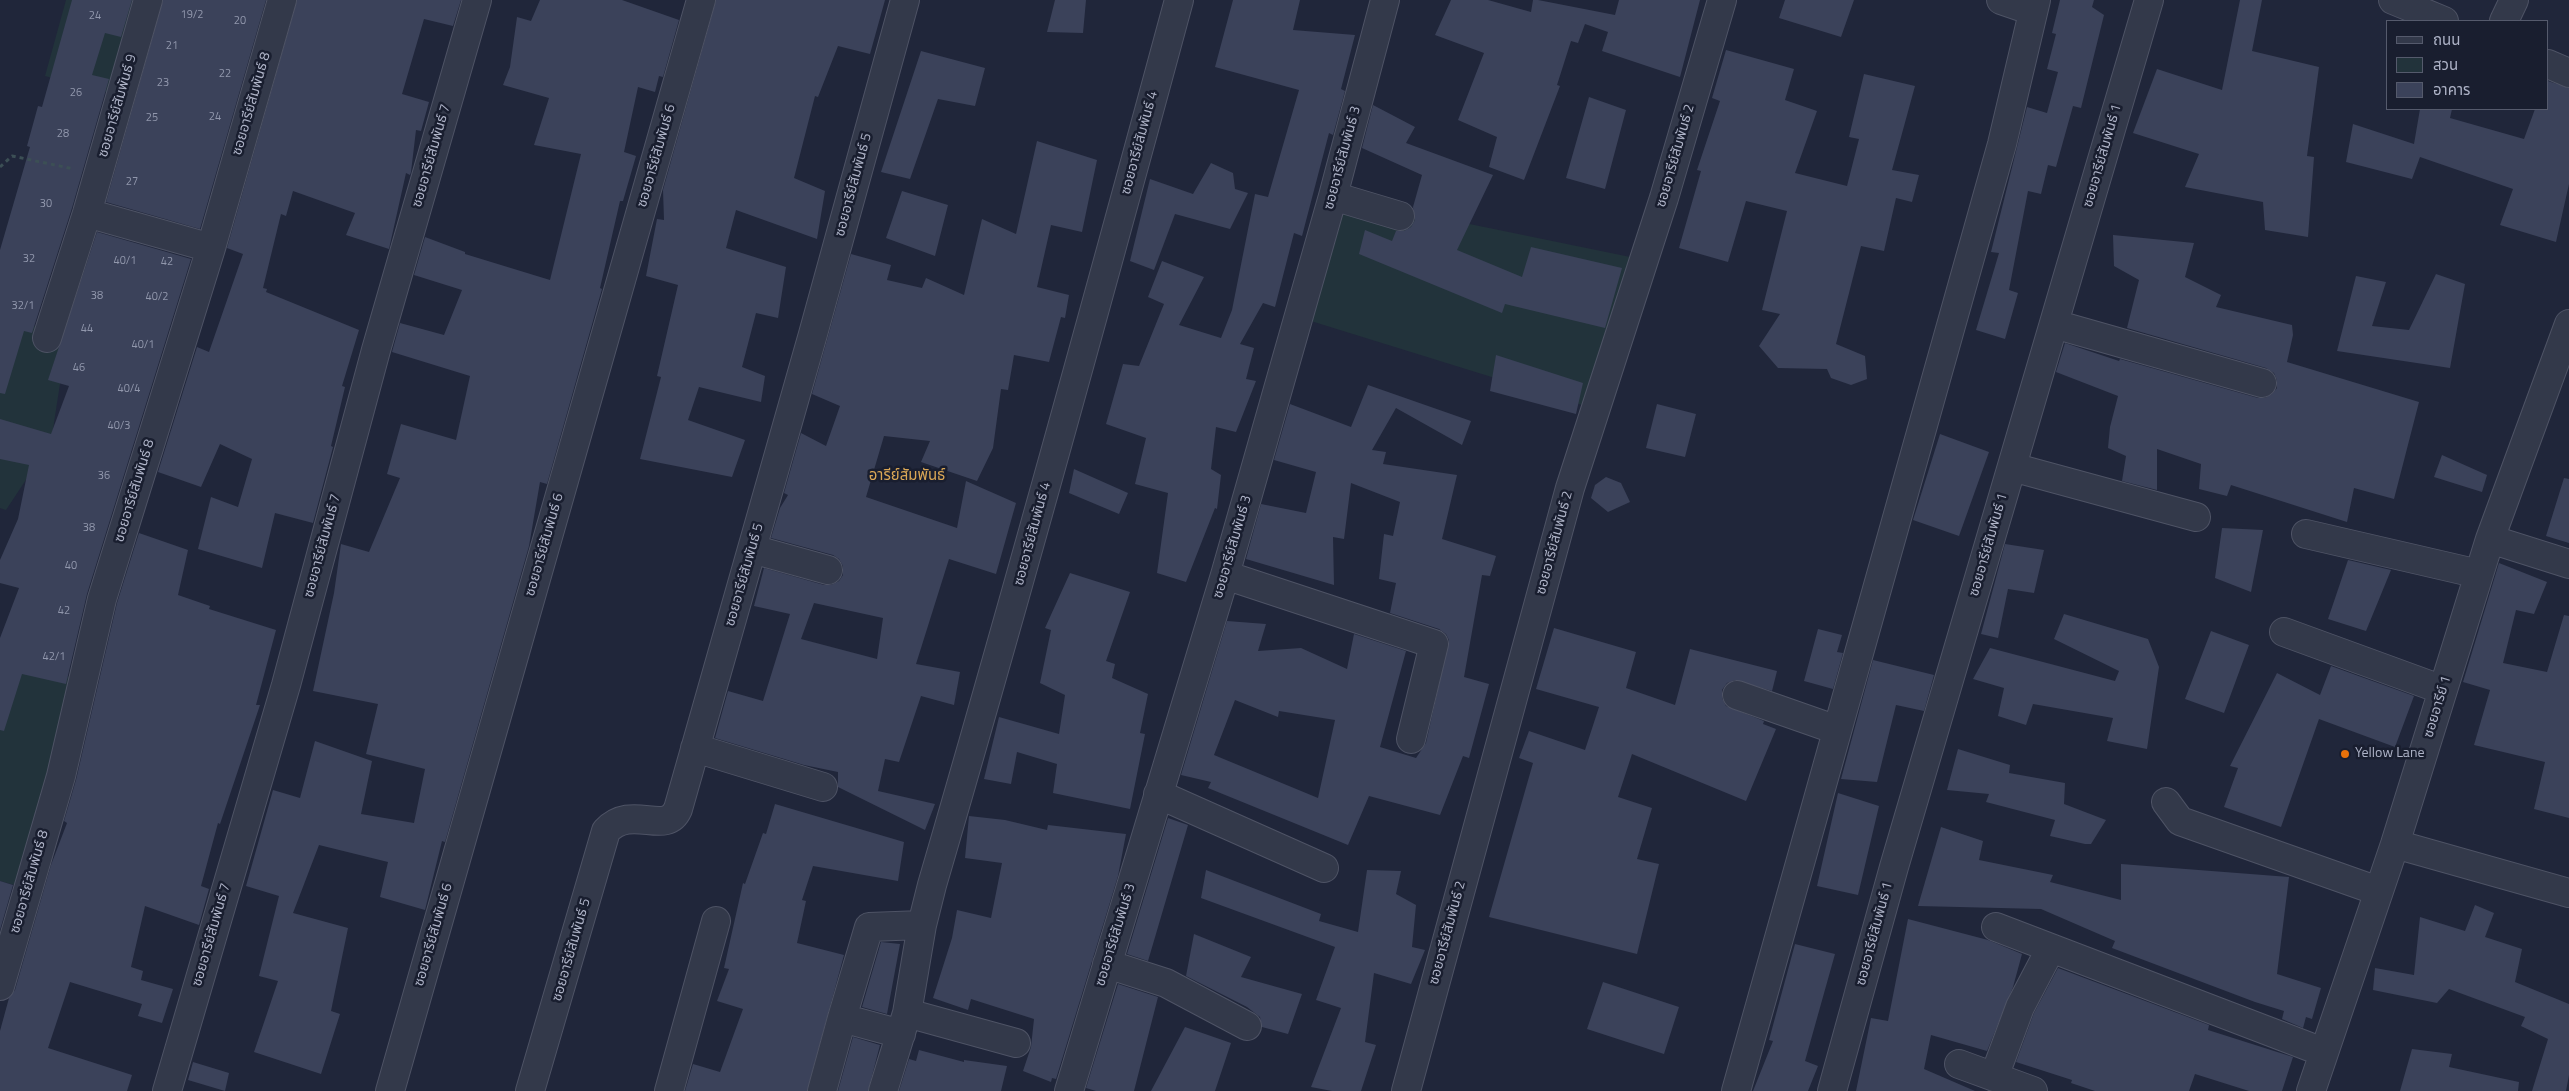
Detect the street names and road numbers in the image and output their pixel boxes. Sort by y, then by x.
street label: ซอยอารีย์สัมพันธ์ 8 [229,51,275,157]
street label: ซอยอารีย์สัมพันธ์ 9 [95,53,141,159]
street label: ซอยอารีย์สัมพันธ์ 4 [1118,89,1162,197]
street label: ซอยอารีย์สัมพันธ์ 7 [409,103,455,209]
street label: ซอยอารีย์สัมพันธ์ 6 [634,103,680,209]
street label: ซอยอารีย์สัมพันธ์ 2 [1653,103,1699,209]
street label: ซอยอารีย์สัมพันธ์ 1 [2080,103,2126,209]
street label: ซอยอารีย์สัมพันธ์ 3 [1321,104,1365,212]
street label: ซอยอารีย์สัมพันธ์ 5 [832,131,876,239]
street label: ซอยอารีย์สัมพันธ์ 8 [111,438,159,544]
street label: ซอยอารีย์สัมพันธ์ 4 [1011,480,1055,588]
street label: ซอยอารีย์สัมพันธ์ 2 [1533,489,1577,597]
street label: ซอยอารีย์สัมพันธ์ 7 [301,492,345,600]
street label: ซอยอารีย์สัมพันธ์ 6 [522,492,568,598]
street label: ซอยอารีย์สัมพันธ์ 1 [1966,492,2012,598]
street label: ซอยอารีย์สัมพันธ์ 3 [1210,494,1256,600]
street label: ซอยอารีย์สัมพันธ์ 5 [722,522,768,628]
street label: ซอยอารีย์ 1 [2421,674,2455,740]
street label: ซอยอารีย์สัมพันธ์ 8 [7,829,53,935]
street label: ซอยอารีย์สัมพันธ์ 2 [1426,879,1470,987]
street label: ซอยอารีย์สัมพันธ์ 1 [1853,880,1897,988]
street label: ซอยอารีย์สัมพันธ์ 7 [189,882,235,988]
street label: ซอยอารีย์สัมพันธ์ 6 [411,882,457,988]
street label: ซอยอารีย์สัมพันธ์ 3 [1092,882,1140,988]
street label: ซอยอารีย์สัมพันธ์ 5 [549,897,595,1003]

